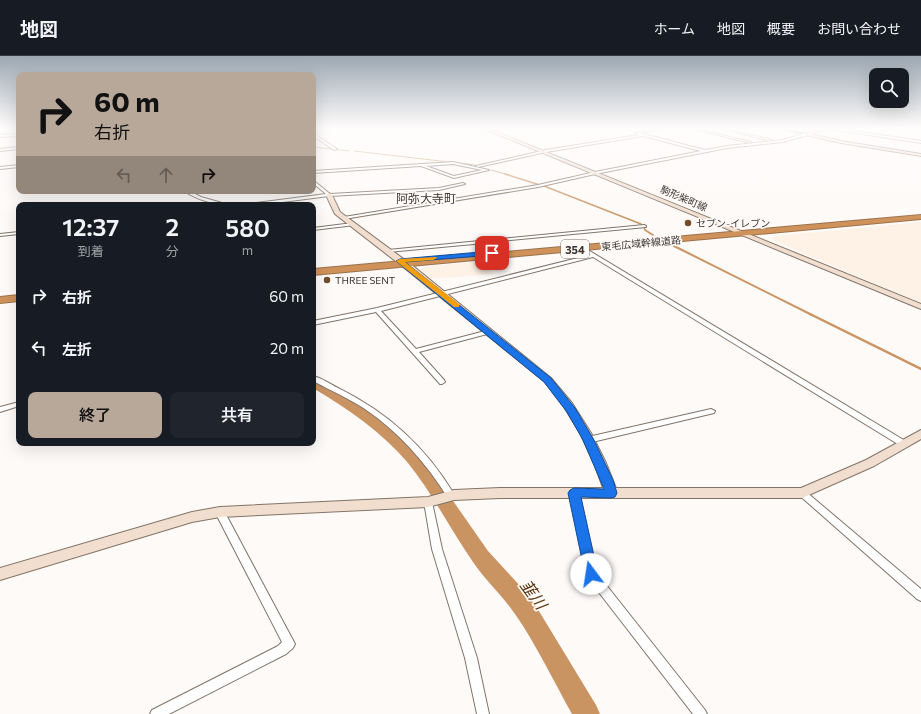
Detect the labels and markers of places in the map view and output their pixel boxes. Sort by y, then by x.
place label: セブン-イレブン [696,217,770,229]
marker: セブン-イレブン [683,218,693,228]
pin [475,236,509,270]
place label: THREE SENT [335,274,396,286]
marker: THREE SENT [322,275,332,285]

